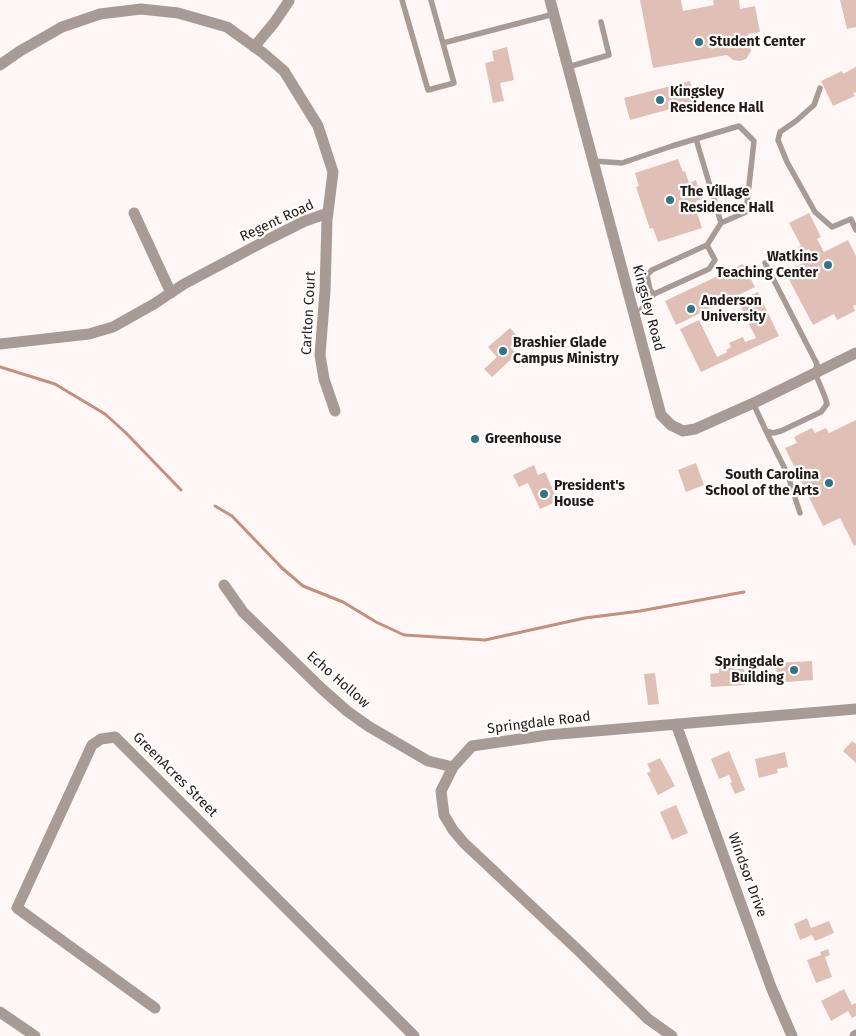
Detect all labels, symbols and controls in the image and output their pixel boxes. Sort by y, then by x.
place label: Student Center [709,34,805,50]
marker: Student Center [693,36,705,48]
place label: Kingsley Residence Hall [670,84,764,116]
marker: Kingsley Residence Hall [654,94,666,106]
place label: The Village Residence Hall [680,184,774,216]
marker: The Village Residence Hall [664,194,676,206]
street label: Regent Road [237,197,317,245]
place label: Watkins Teaching Center [716,249,818,282]
marker: Watkins Teaching Center [822,259,834,271]
street label: Kingsley Road [628,263,668,353]
street label: Carlton Court [298,271,320,355]
place label: Anderson University [701,293,766,326]
marker: Anderson University [685,303,697,315]
place label: Brashier Glade Campus Ministry [513,335,619,368]
marker: Brashier Glade Campus Ministry [497,345,509,357]
place label: Greenhouse [485,431,562,447]
marker: Greenhouse [469,433,481,445]
place label: South Carolina School of the Arts [705,467,819,500]
marker: South Carolina School of the Arts [823,477,835,489]
place label: President's House [554,478,625,511]
marker: President's House [538,488,550,500]
street label: Echo Hollow [303,648,373,712]
place label: Springdale Building [715,654,784,686]
marker: Springdale Building [788,664,800,676]
street label: Springdale Road [486,708,592,738]
street label: GreenAcres Street [129,729,221,821]
street label: Windsor Drive [724,830,770,920]

